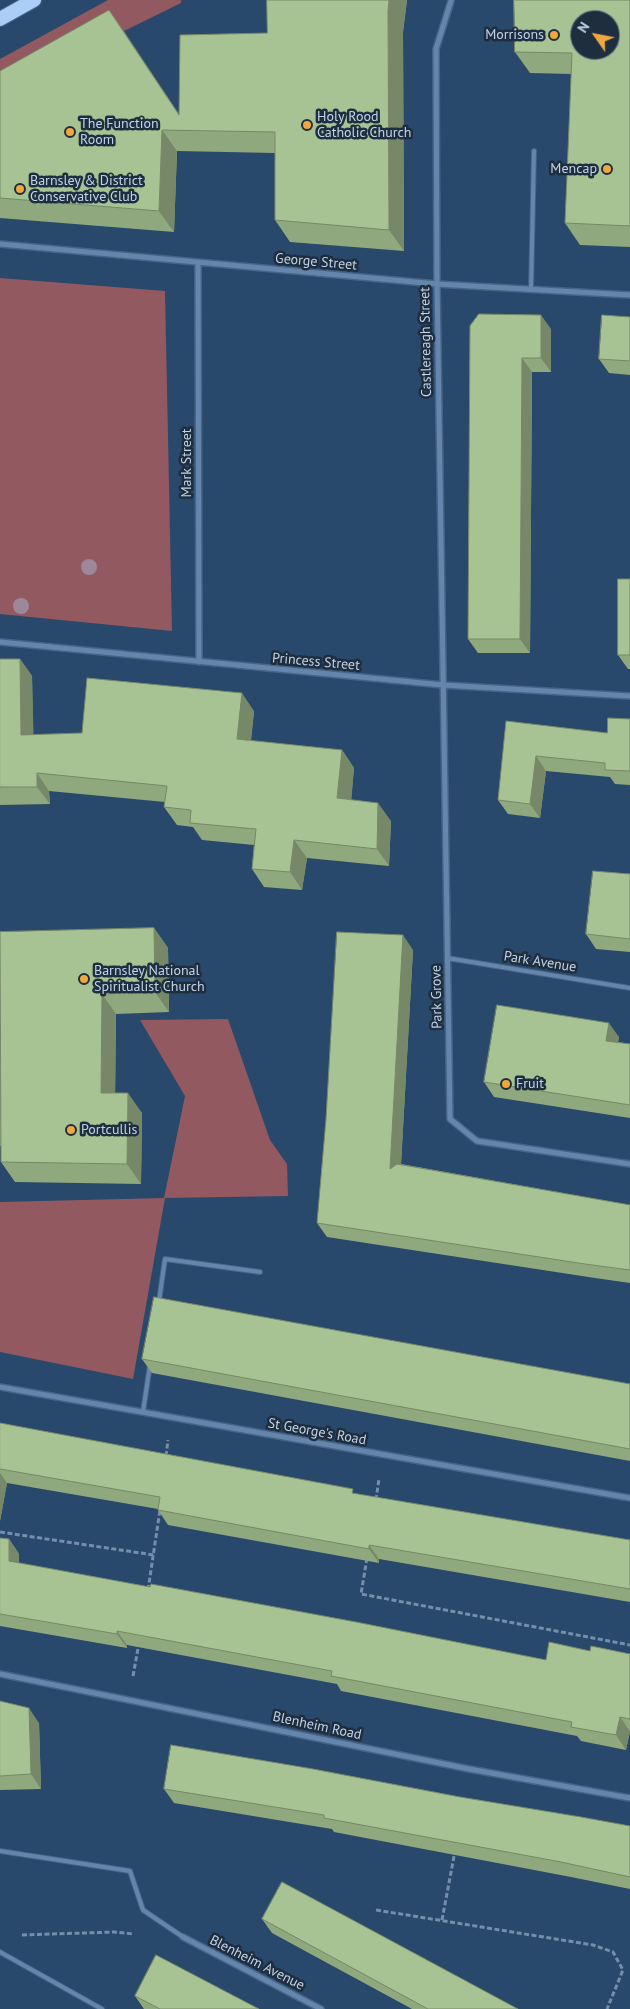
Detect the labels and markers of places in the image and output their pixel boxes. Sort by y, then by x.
place label: Morrisons [485,27,544,43]
marker: Morrisons [548,29,560,41]
place label: Holy Rood Catholic Church [317,109,411,142]
place label: The Function Room [80,116,159,148]
marker: Holy Rood Catholic Church [301,119,313,131]
marker: The Function Room [64,126,76,138]
place label: Mencap [550,161,597,177]
marker: Mencap [601,163,613,175]
place label: Barnsley & District Conservative Club [30,173,143,206]
marker: Barnsley & District Conservative Club [14,183,26,195]
place label: Barnsley National Spiritualist Church [94,963,205,996]
marker: Barnsley National Spiritualist Church [78,973,90,985]
place label: Fruit [516,1076,544,1092]
marker: Fruit [500,1078,512,1090]
place label: Portcullis [81,1122,137,1138]
marker: Portcullis [65,1124,77,1136]

